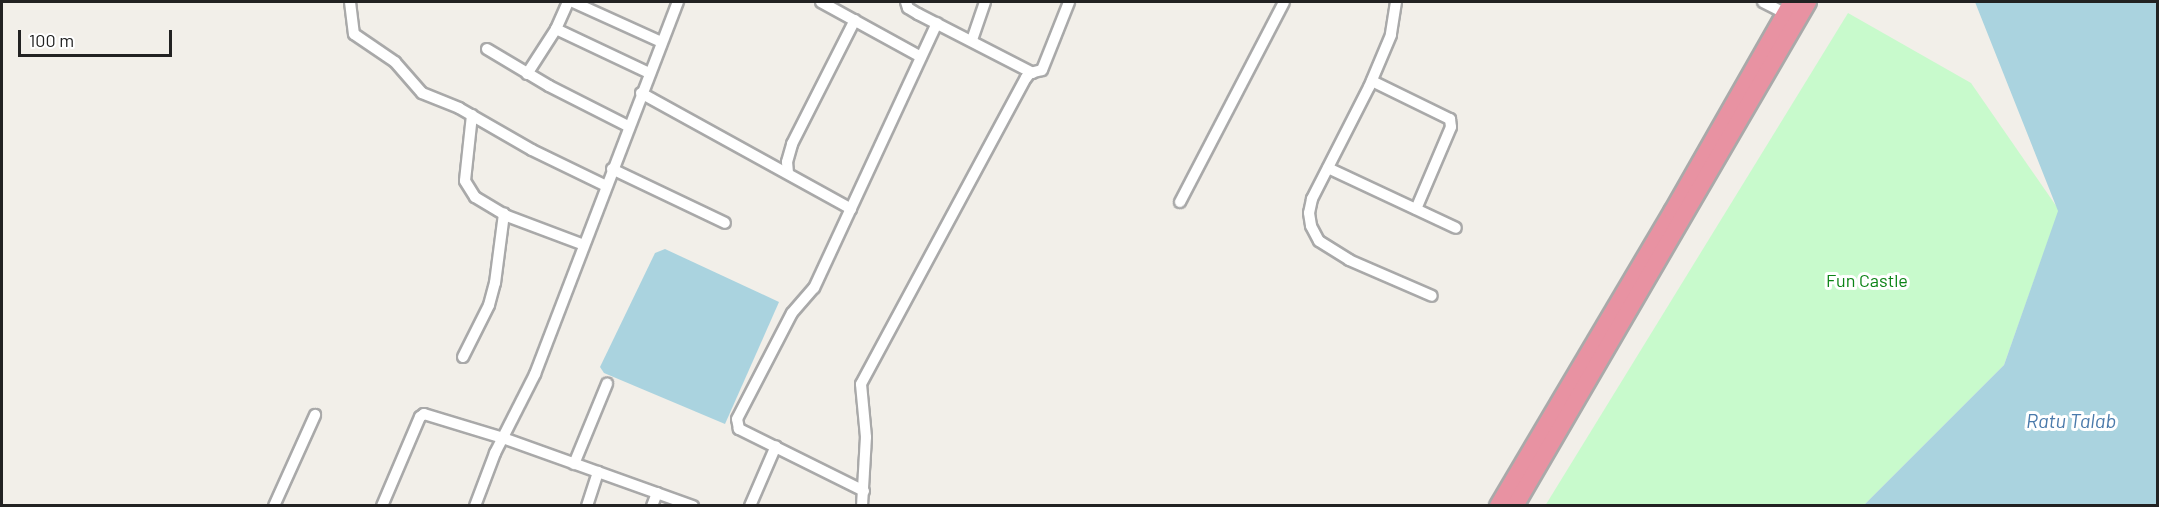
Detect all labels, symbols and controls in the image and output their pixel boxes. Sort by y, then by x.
scale bar [21,18,176,56]
text: 100 m [29,29,74,51]
park label: Fun Castle [1826,269,1908,291]
water label: Ratu Talab [2026,408,2116,432]

